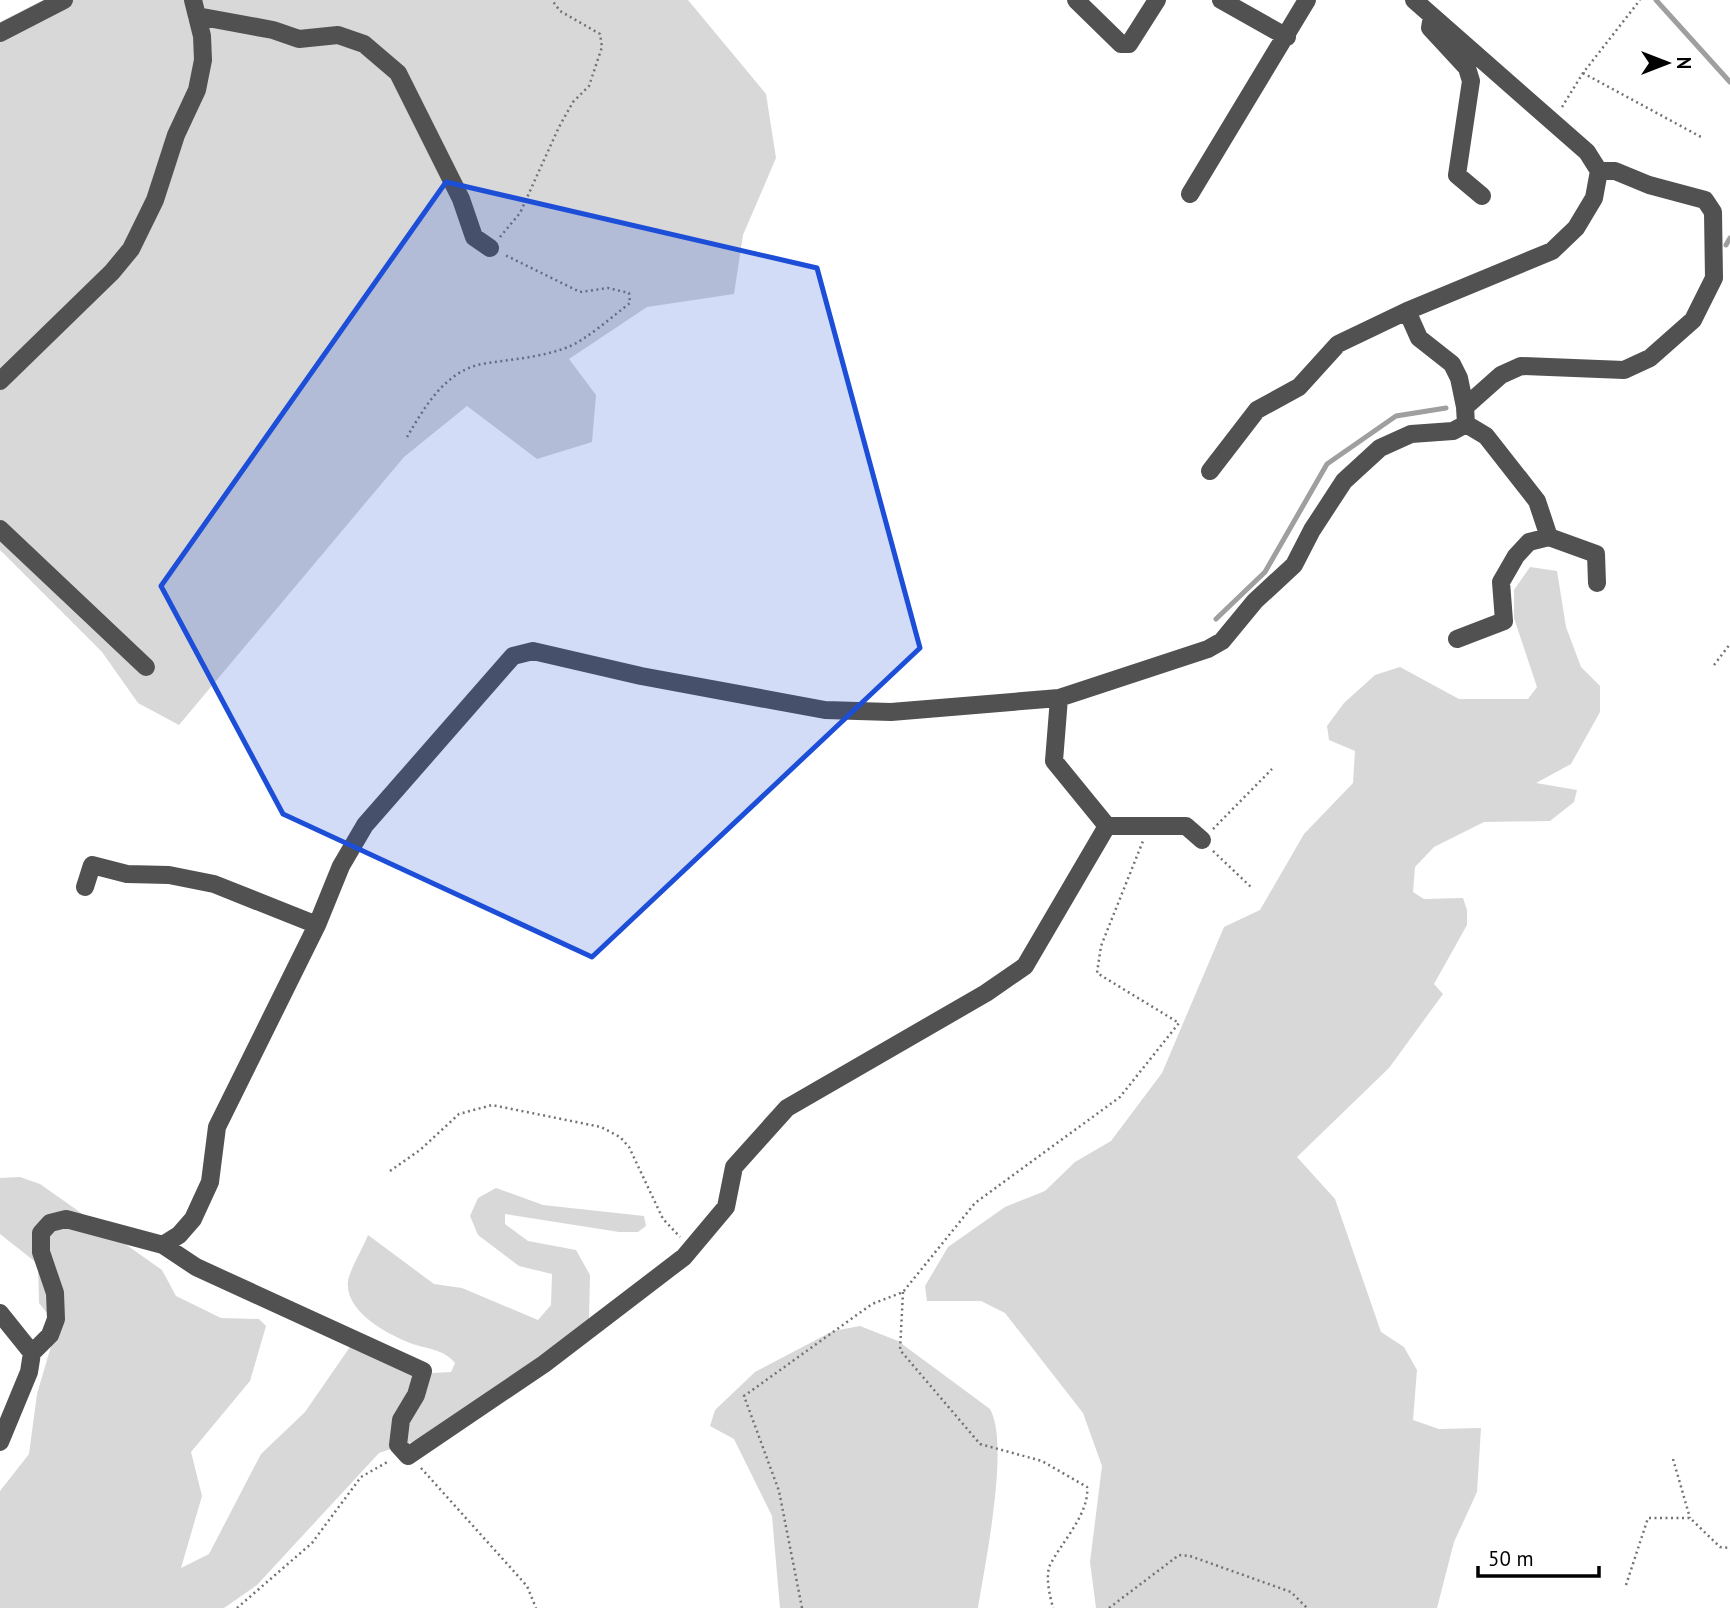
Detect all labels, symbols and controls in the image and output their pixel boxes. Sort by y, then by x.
north arrow [1632,28,1702,98]
text: N [1672,57,1696,69]
scale bar [1478,1534,1599,1578]
text: 50 m [1488,1545,1534,1572]

